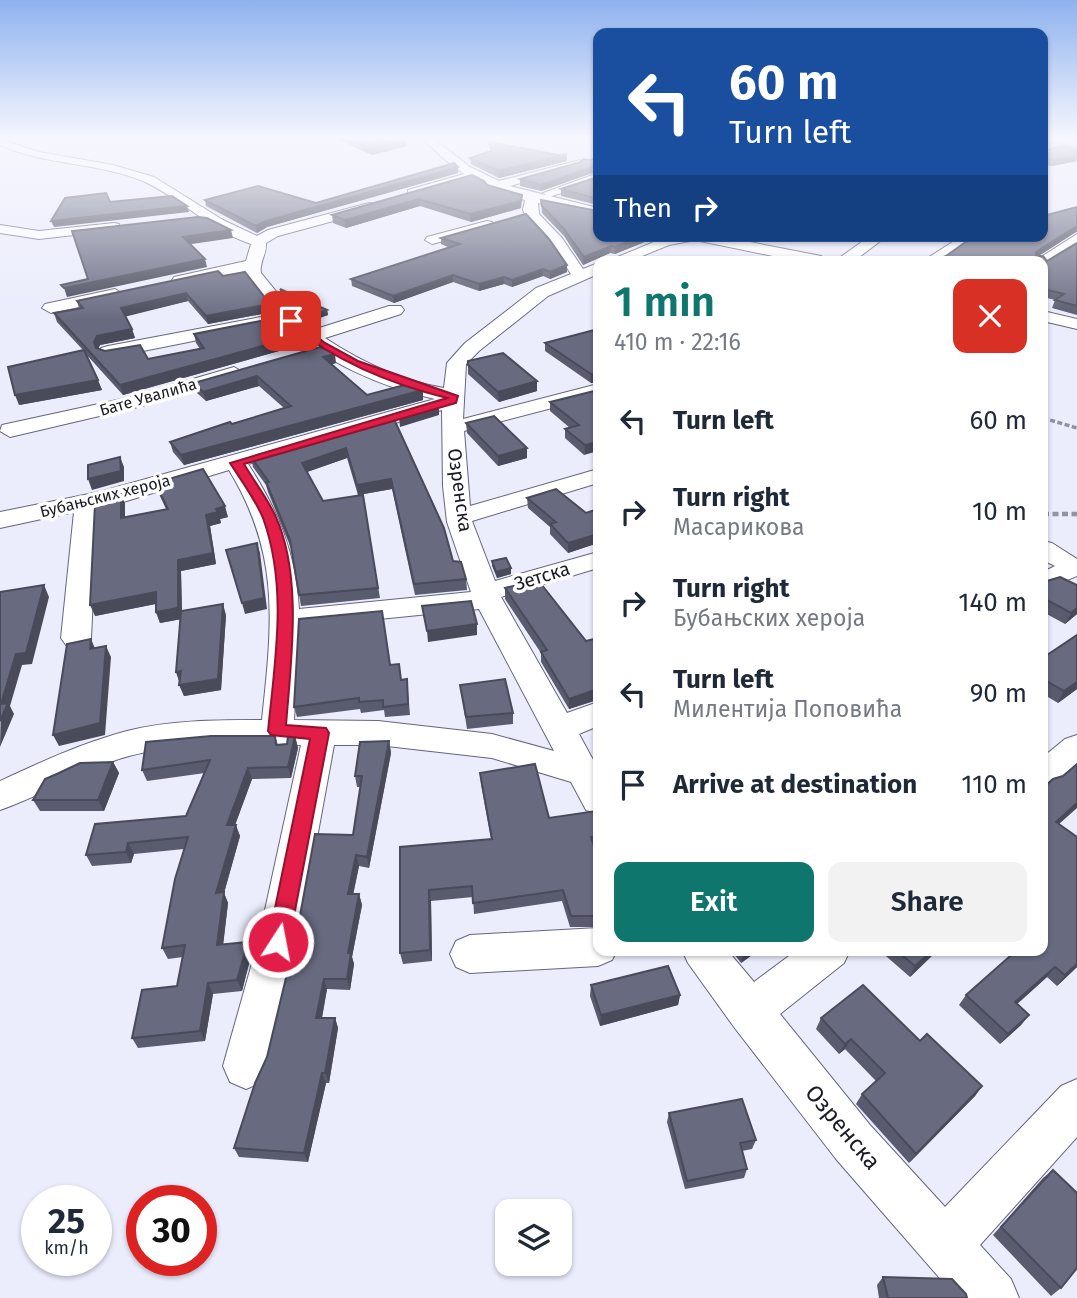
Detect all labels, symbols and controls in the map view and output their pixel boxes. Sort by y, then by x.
text: 60 m [729,53,838,112]
icon: left [614,56,705,147]
text: Turn left [729,113,851,151]
icon: right [686,189,724,227]
text: Then [614,193,672,224]
text: 1 min [614,277,715,327]
button: close [953,279,1027,353]
pin [261,291,321,351]
icon: arrive [272,302,310,340]
text: 410 m · 22:16 [614,328,741,356]
street label: Бате Увалића [97,374,199,420]
icon: left [614,402,652,440]
text: Turn left [673,405,774,436]
text: 60 m [969,405,1027,436]
street label: Озренска [443,447,477,533]
street label: Бубањских хероја [38,471,172,521]
text: Turn right [673,482,790,513]
icon: right [614,493,652,531]
text: 10 m [972,496,1027,527]
text: Масарикова [673,513,805,541]
street label: Зетска [511,557,573,595]
text: Turn right [673,573,790,604]
icon: right [614,584,652,622]
text: 140 m [958,587,1027,618]
text: Бубањских хероја [673,604,865,632]
text: Turn left [673,664,774,695]
icon: left [614,675,652,713]
text: 90 m [970,678,1027,709]
text: Милентија Поповића [673,695,902,723]
icon: arrive [614,766,652,804]
text: Arrive at destination [673,769,917,800]
text: 110 m [961,769,1027,800]
button: Exit [614,862,814,942]
button: Share [828,862,1027,942]
position arrow [241,905,315,979]
street label: Озренска [799,1079,887,1175]
speed limit sign: 30 [126,1185,217,1276]
map controls [495,1199,572,1276]
button: layers [495,1199,572,1276]
text: 25 [48,1200,85,1242]
text: km/h [44,1237,89,1259]

